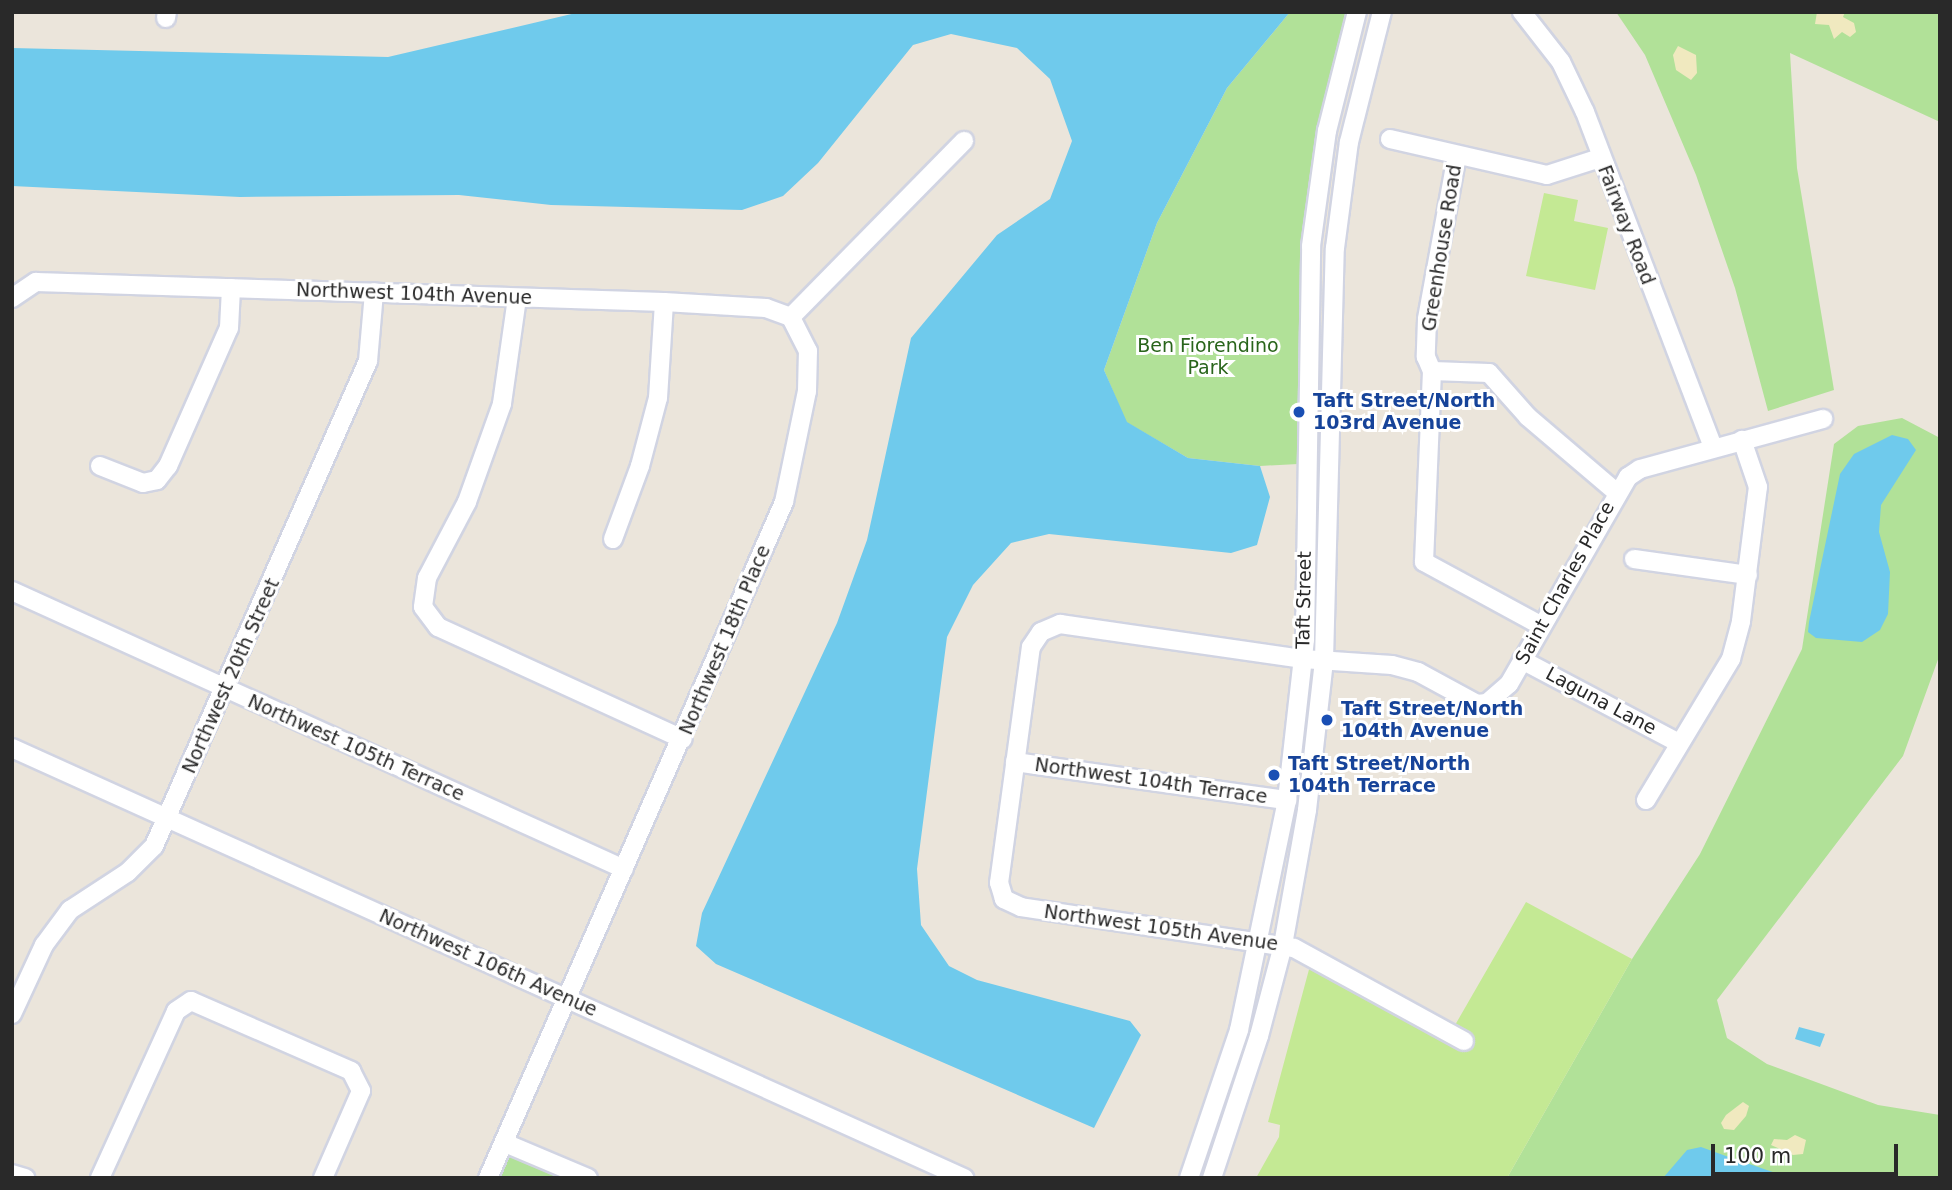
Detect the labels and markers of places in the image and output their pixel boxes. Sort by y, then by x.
place label: Taft Street/North 103rd Avenue [1313,390,1495,434]
marker: Taft Street/North 103rd Avenue [1291,404,1307,420]
place label: Taft Street/North 104th Avenue [1341,698,1523,742]
marker: Taft Street/North 104th Avenue [1319,712,1335,728]
place label: Taft Street/North 104th Terrace [1288,753,1470,797]
marker: Taft Street/North 104th Terrace [1266,767,1282,783]

